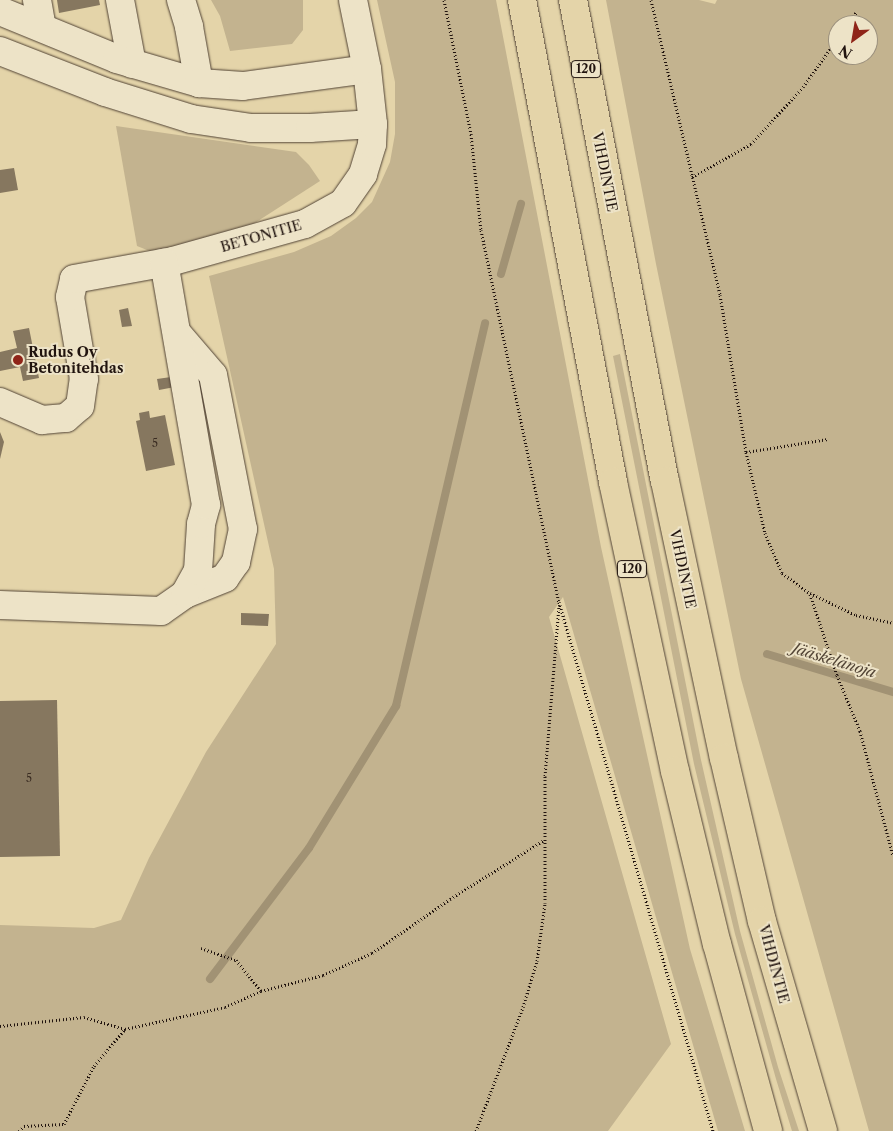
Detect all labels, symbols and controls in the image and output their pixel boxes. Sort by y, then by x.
north arrow [828,15,878,65]
text: N [836,41,856,63]
road number: 120 [570,60,602,78]
street label: VIHDINTIE [589,131,621,213]
street label: BETONITIE [219,216,303,256]
place label: Rudus Oy Betonitehdas [28,344,123,377]
marker: Rudus Oy Betonitehdas [12,354,24,366]
house number: 5 [152,436,158,450]
street label: VIHDINTIE [666,528,700,610]
road number: 120 [616,560,648,578]
water label: Jääskelänoja [790,639,878,681]
house number: 5 [26,771,32,785]
street label: VIHDINTIE [755,923,793,1005]

